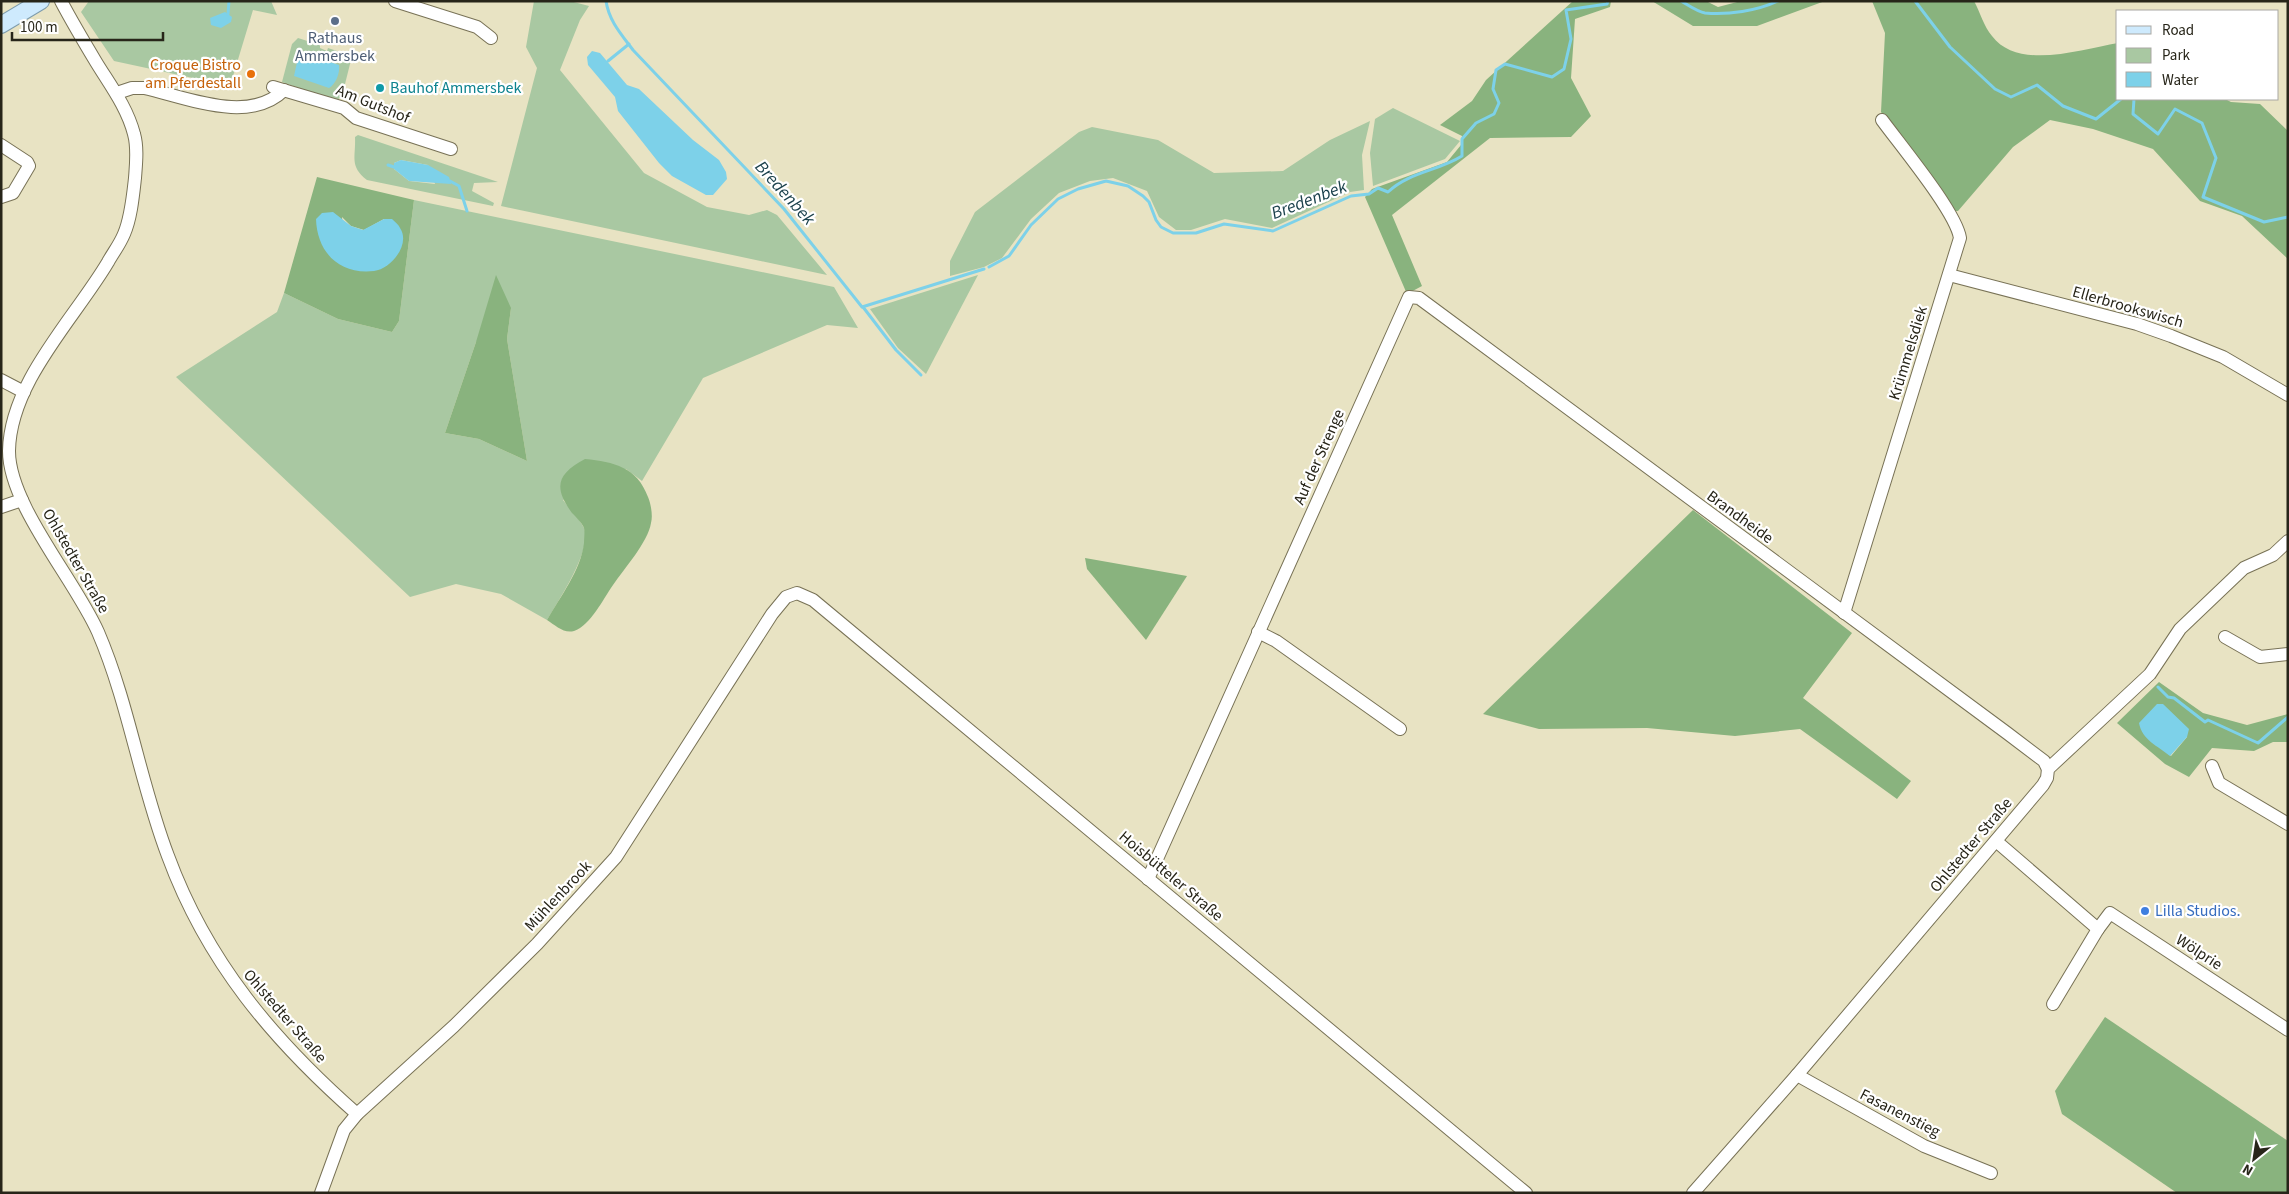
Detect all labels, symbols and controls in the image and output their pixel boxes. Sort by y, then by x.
scale bar [12,10,164,42]
legend [2116,10,2279,100]
marker: Rathaus Ammersbek [329,15,341,27]
text: 100 m [20,17,58,38]
text: Road [2162,20,2194,41]
place label: Rathaus Ammersbek [295,27,375,67]
text: Park [2162,45,2191,66]
place label: Croque Bistro am Pferdestall [145,54,241,94]
marker: Croque Bistro am Pferdestall [245,68,257,80]
text: Water [2162,70,2199,91]
place label: Bauhof Ammersbek [390,77,522,99]
street label: Am Gutshof [333,79,414,129]
marker: Bauhof Ammersbek [374,82,386,94]
water label: Bredenbek [749,155,821,231]
water label: Bredenbek [1267,174,1351,226]
street label: Ellerbrookswisch [2070,281,2186,333]
street label: Krümmelsdiek [1883,303,1933,403]
street label: Auf der Strenge [1288,406,1350,508]
street label: Brandheide [1702,485,1778,549]
street label: Ohlstedter Straße [37,505,115,617]
street label: Ohlstedter Straße [1925,793,2017,897]
street label: Hoisbütteler Straße [1114,826,1228,926]
street label: Mühlenbrook [519,856,597,936]
place label: Lilla Studios. [2155,900,2241,922]
marker: Lilla Studios. [2139,905,2151,917]
street label: Wölprie [2171,929,2227,975]
street label: Ohlstedter Straße [238,964,332,1068]
street label: Fasanenstieg [1856,1083,1944,1143]
north arrow [2229,1134,2279,1184]
text: N [2239,1158,2257,1180]

